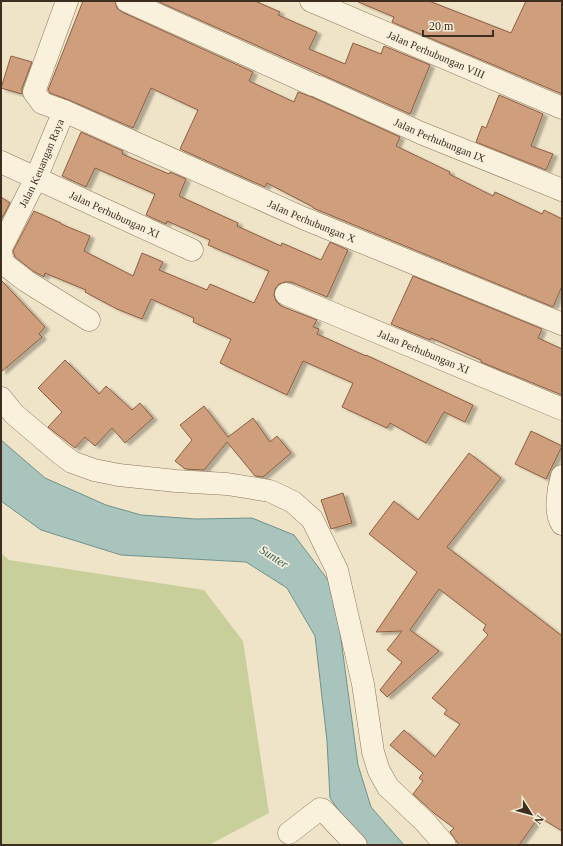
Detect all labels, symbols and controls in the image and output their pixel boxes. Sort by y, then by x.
scale bar [423,12,493,38]
text: 20 m [429,19,454,33]
street label: Jalan Perhubungan VIII [385,28,487,81]
street label: Jalan Perhubungan IX [392,116,487,164]
street label: Jalan Keuangan Raya [16,117,66,209]
street label: Jalan Perhubungan XI [68,188,162,240]
street label: Jalan Perhubungan X [266,197,357,245]
street label: Jalan Perhubungan XI [376,327,471,376]
water label: Sunter [257,543,291,572]
north arrow [511,794,551,834]
text: N [532,813,546,827]

